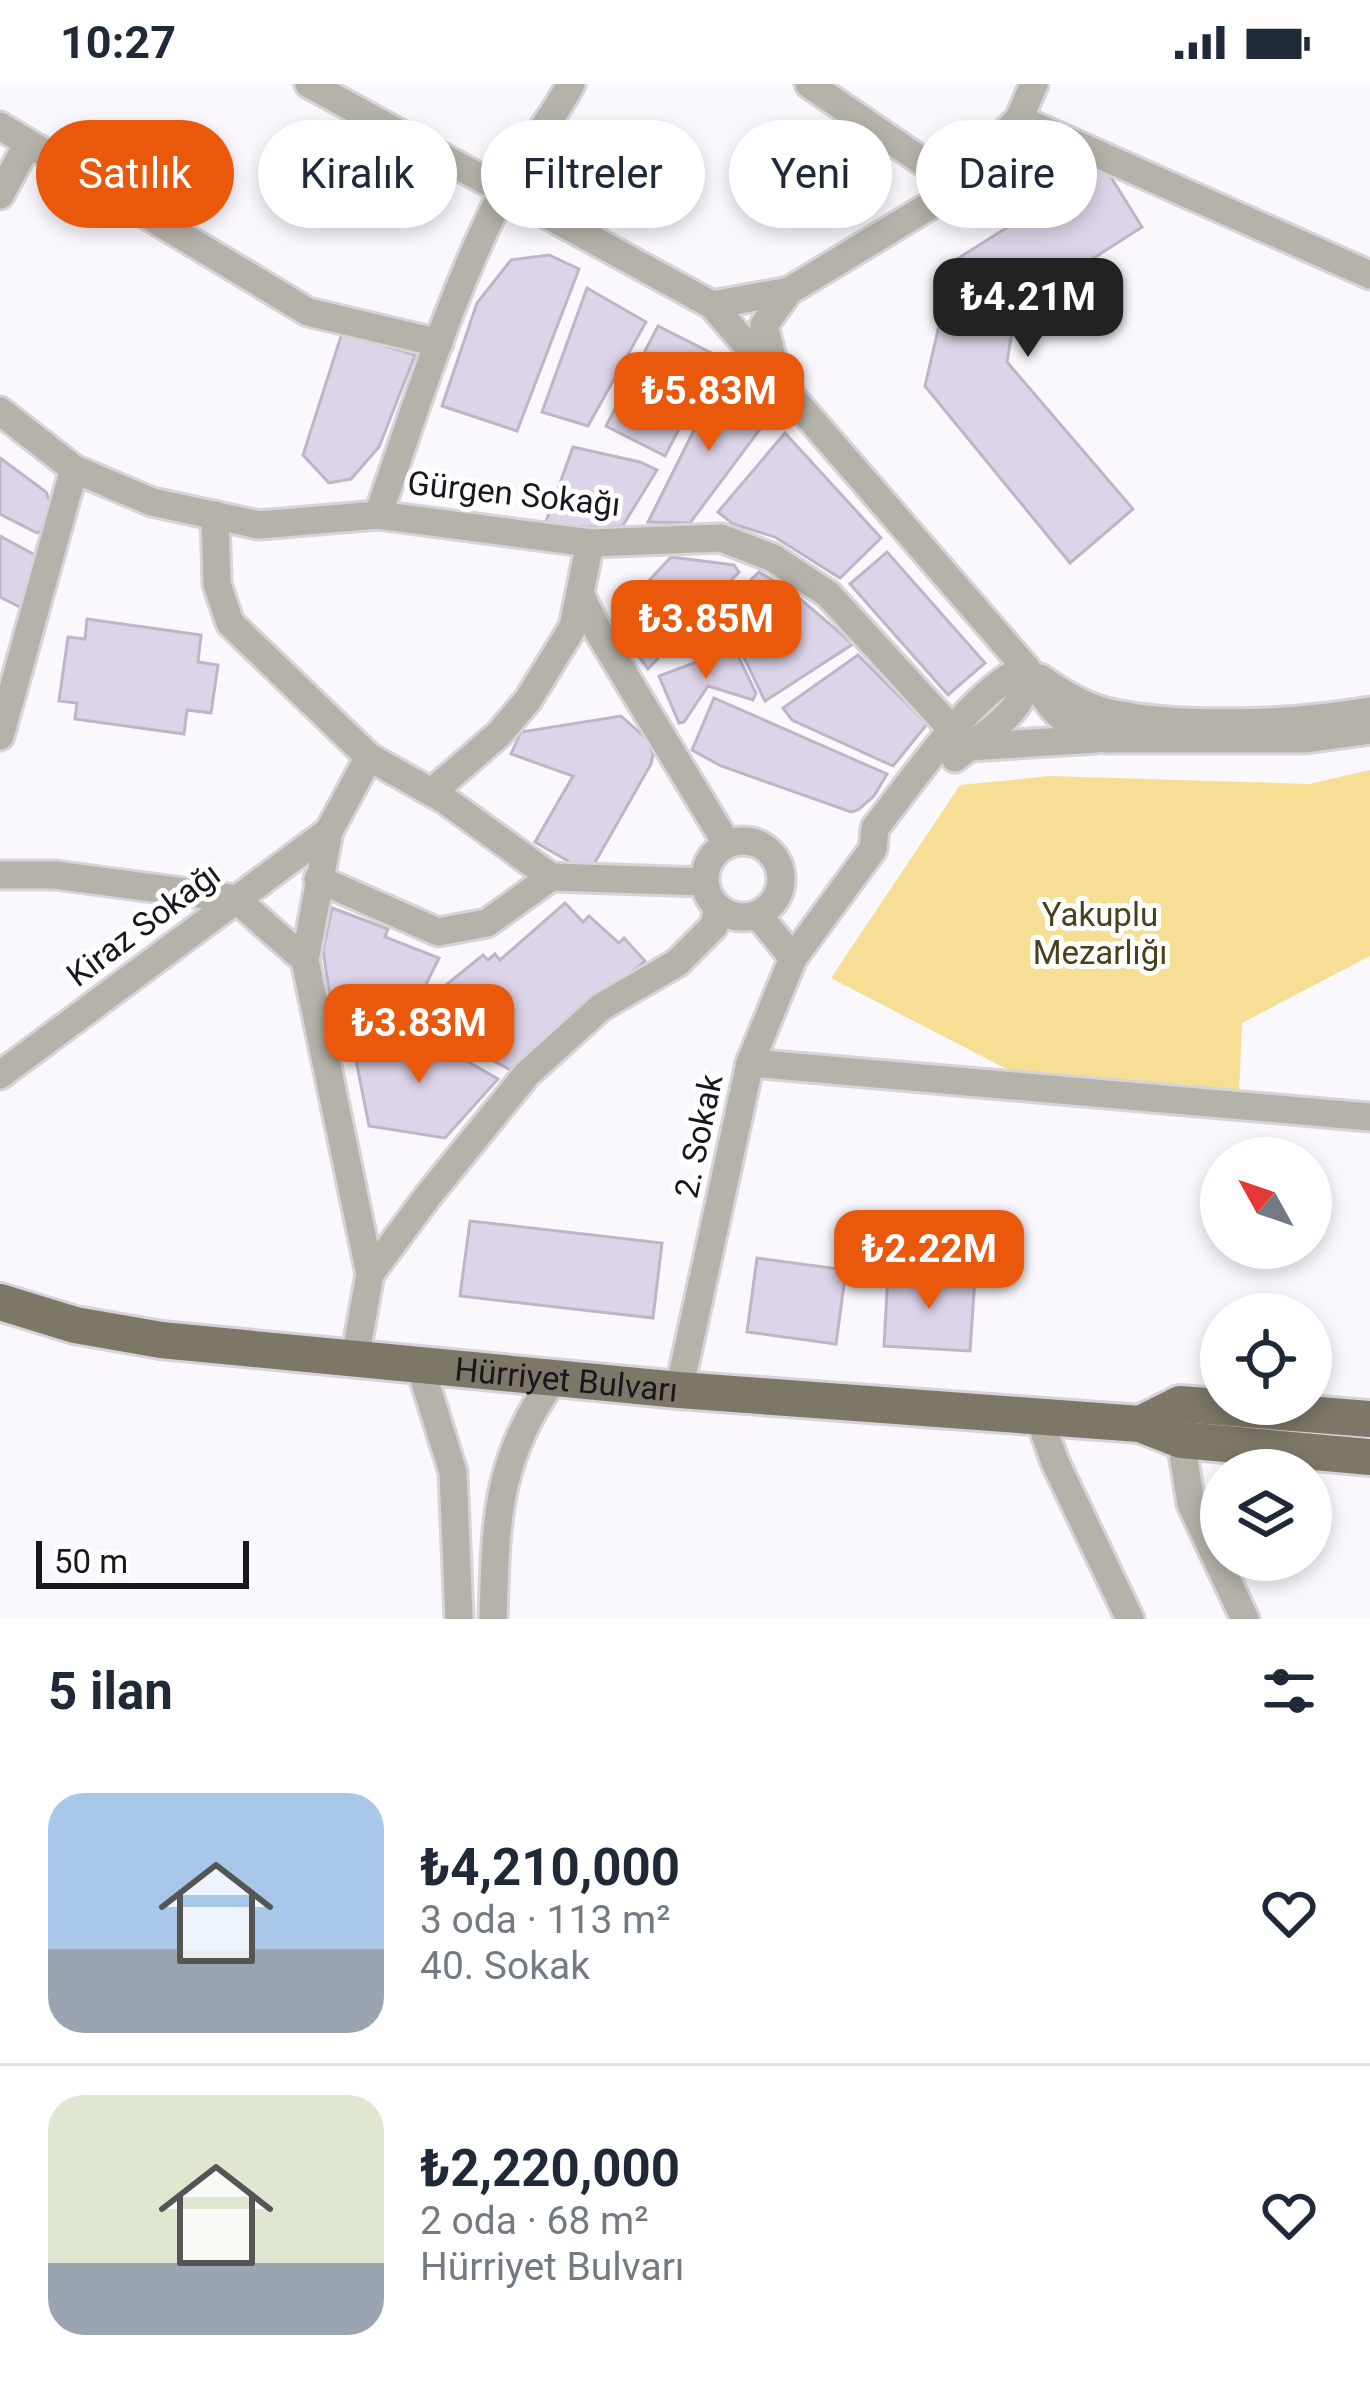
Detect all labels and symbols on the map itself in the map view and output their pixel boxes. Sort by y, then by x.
pin: ₺4.21M [930,258,1126,360]
pin: ₺5.83M [611,352,807,454]
street label: Gürgen Sokağı [406,463,622,524]
pin: ₺3.85M [608,580,804,682]
street label: Kiraz Sokağı [59,854,228,995]
park label: Yakuplu Mezarlığı [1033,895,1167,972]
pin: ₺3.83M [321,984,517,1086]
street label: 2. Sokak [666,1071,731,1201]
north arrow [1200,1137,1332,1269]
pin: ₺2.22M [831,1210,1027,1312]
street label: Hürriyet Bulvarı [453,1349,680,1410]
scale bar [36,1535,249,1588]

